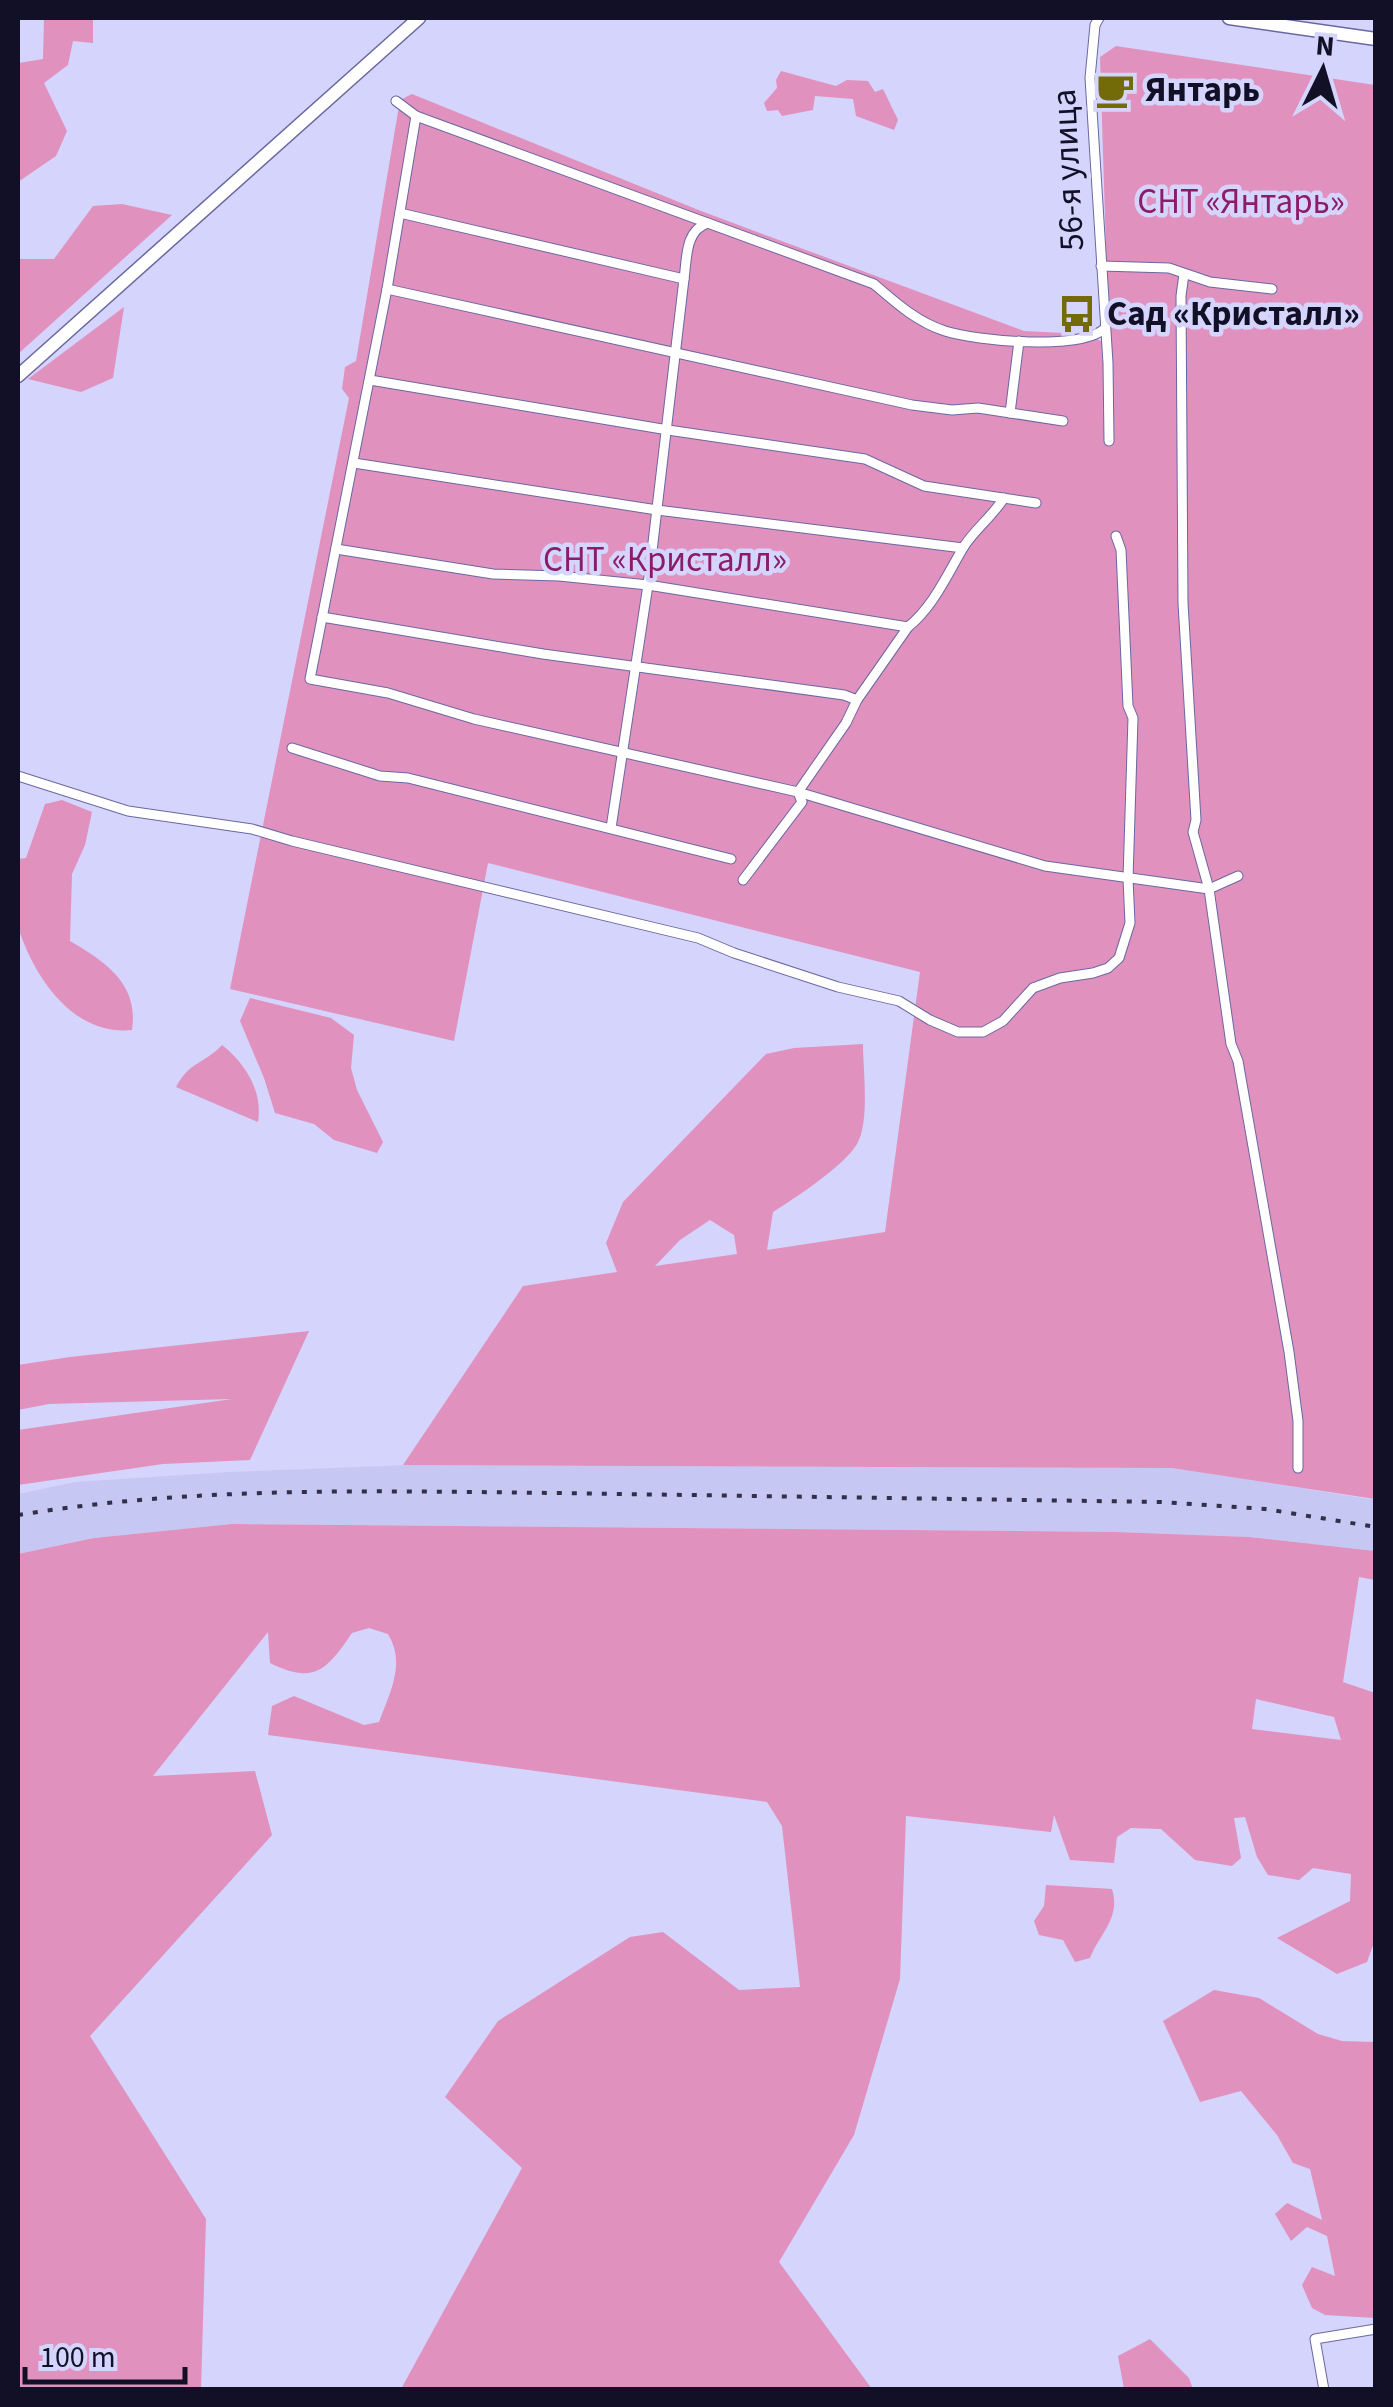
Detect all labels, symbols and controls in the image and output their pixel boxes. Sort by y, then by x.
north arrow [1273,20,1373,120]
text: N [1314,25,1336,67]
place label: Янтарь [1145,65,1260,115]
cafe icon: Янтарь [1094,69,1136,111]
street label: 56-я улица [1039,88,1097,252]
park label: СНТ «Янтарь» [1137,177,1345,227]
place label: Сад «Кристалл» [1107,289,1360,339]
bus stop icon: Сад «Кристалл» [1056,293,1098,335]
park label: СНТ «Кристалл» [543,535,787,585]
scale bar [25,2322,185,2384]
text: 100 m [40,2336,116,2379]

